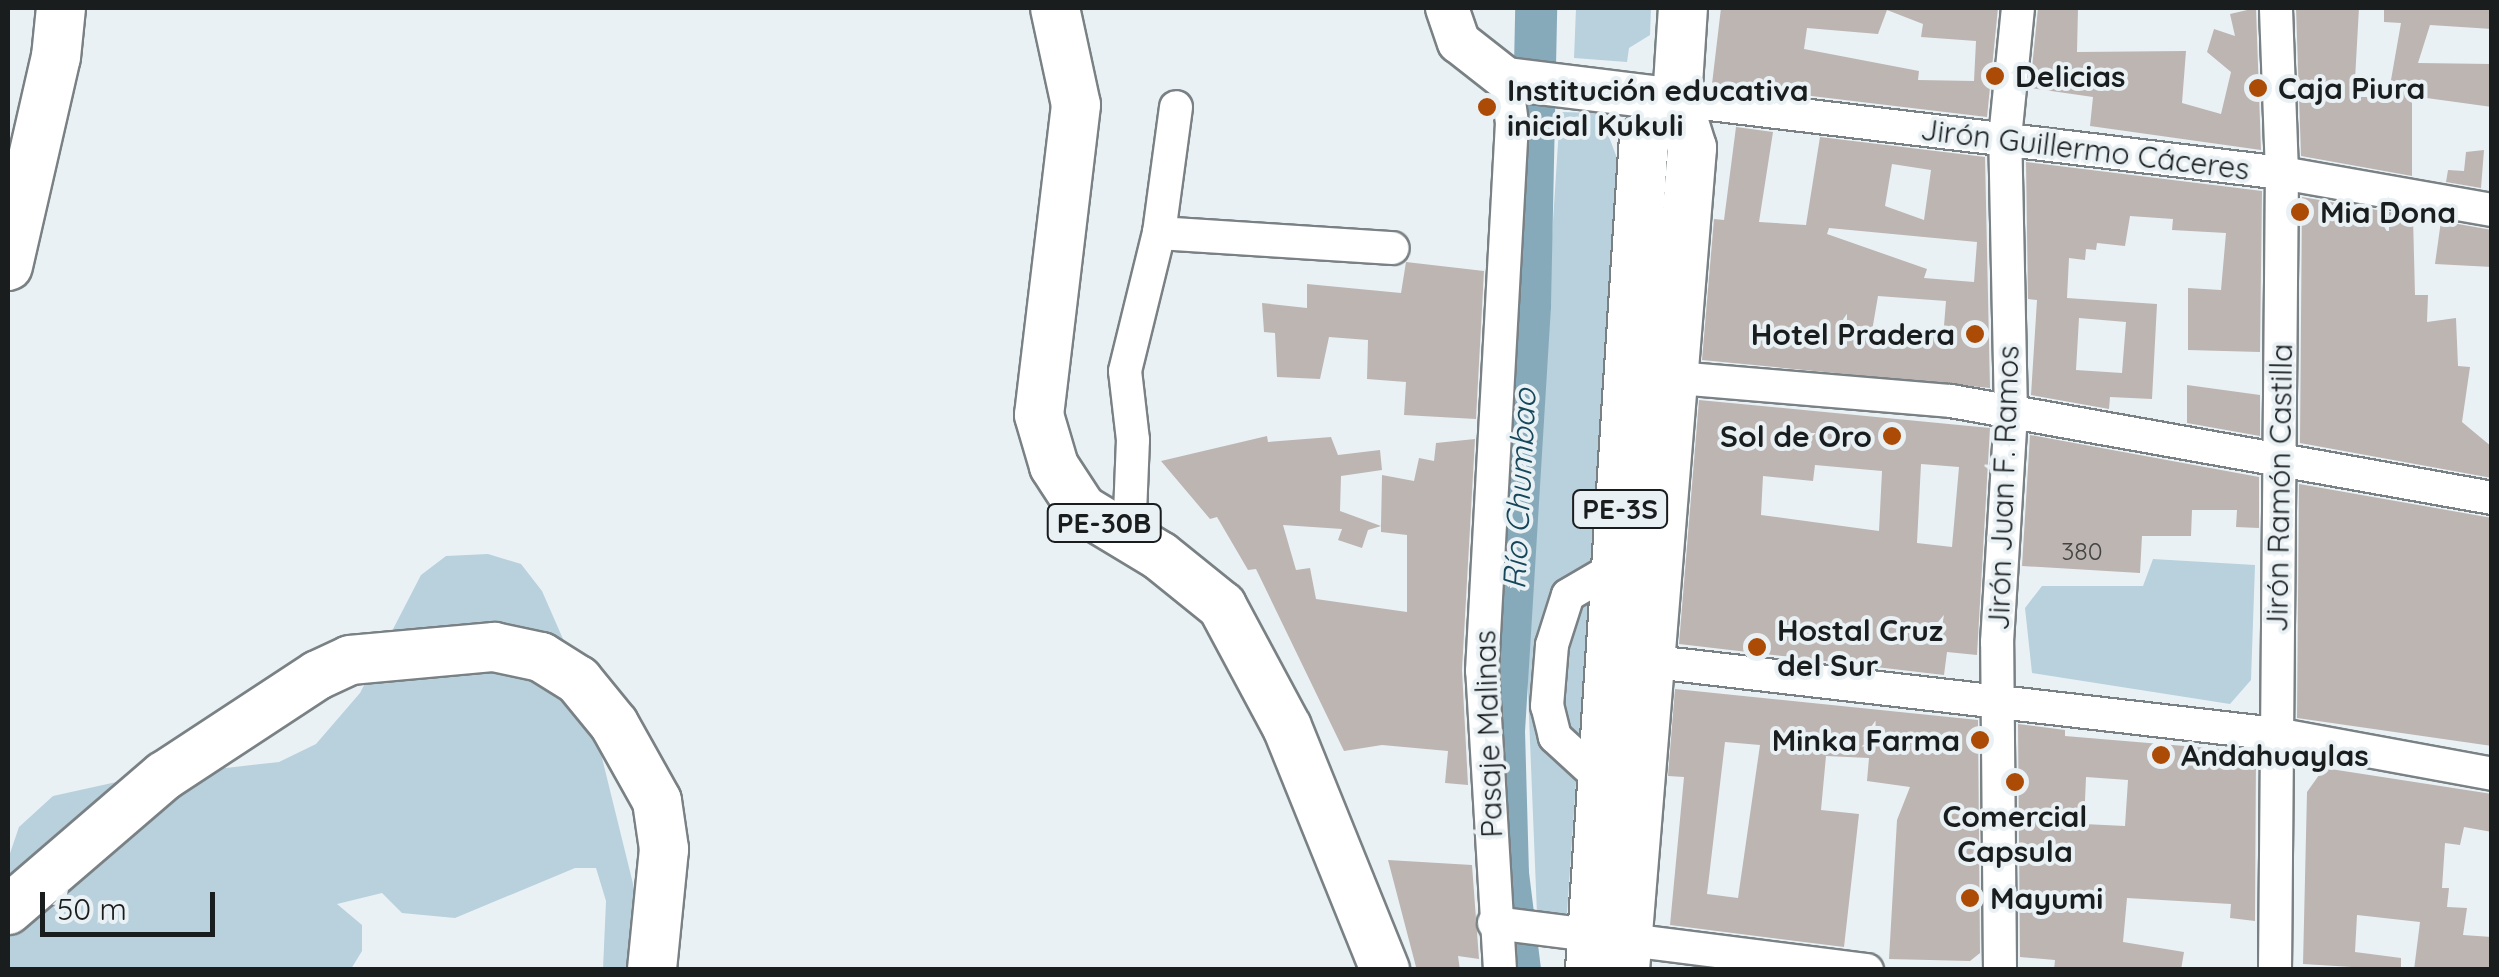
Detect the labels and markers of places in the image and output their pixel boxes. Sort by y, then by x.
place label: Delicias [2015,58,2126,94]
marker: Delicias [1984,65,2006,87]
place label: Caja Piura [2278,70,2425,106]
place label: Institución educativa inicial Kukuli [1507,72,1809,142]
marker: Caja Piura [2247,77,2269,99]
marker: Institución educativa inicial Kukuli [1476,96,1498,118]
place label: Mia Dona [2320,194,2456,230]
marker: Mia Dona [2289,201,2311,223]
place label: Hotel Pradera [1751,316,1955,352]
marker: Hotel Pradera [1964,323,1986,345]
place label: Sol de Oro [1720,418,1872,454]
marker: Sol de Oro [1881,425,1903,447]
place label: Hostal Cruz del Sur [1777,612,1943,682]
marker: Hostal Cruz del Sur [1746,636,1768,658]
place label: Minka Farma [1772,722,1960,758]
marker: Minka Farma [1969,729,1991,751]
place label: Andahuaylas [2181,737,2369,773]
marker: Andahuaylas [2150,744,2172,766]
marker: Comercial Capsula [2004,771,2026,793]
place label: Comercial Capsula [1943,798,2087,868]
place label: Mayumi [1990,880,2103,916]
marker: Mayumi [1959,887,1981,909]

